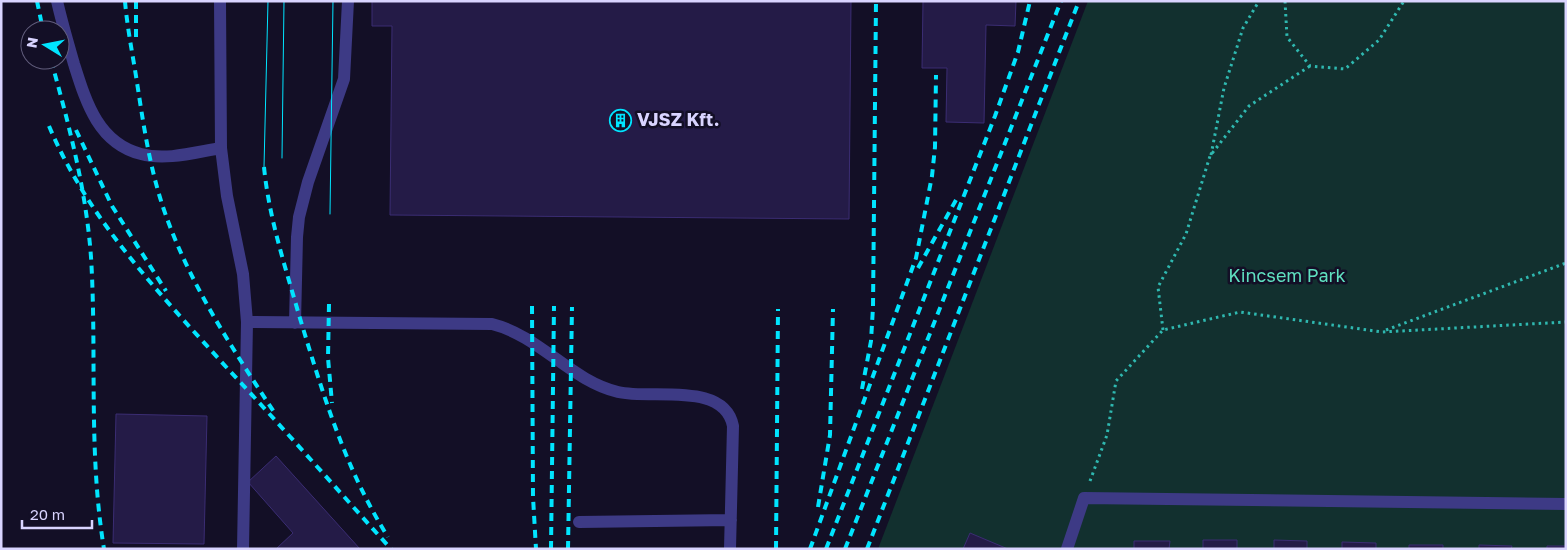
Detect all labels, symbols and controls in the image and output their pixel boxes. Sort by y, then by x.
north arrow [20,20,70,70]
text: N [22,36,41,49]
building icon: VJSZ Kft. [609,108,633,132]
place label: VJSZ Kft. [637,108,720,130]
park label: Kincsem Park [1228,264,1346,286]
scale bar [22,498,92,530]
text: 20 m [30,505,65,523]

